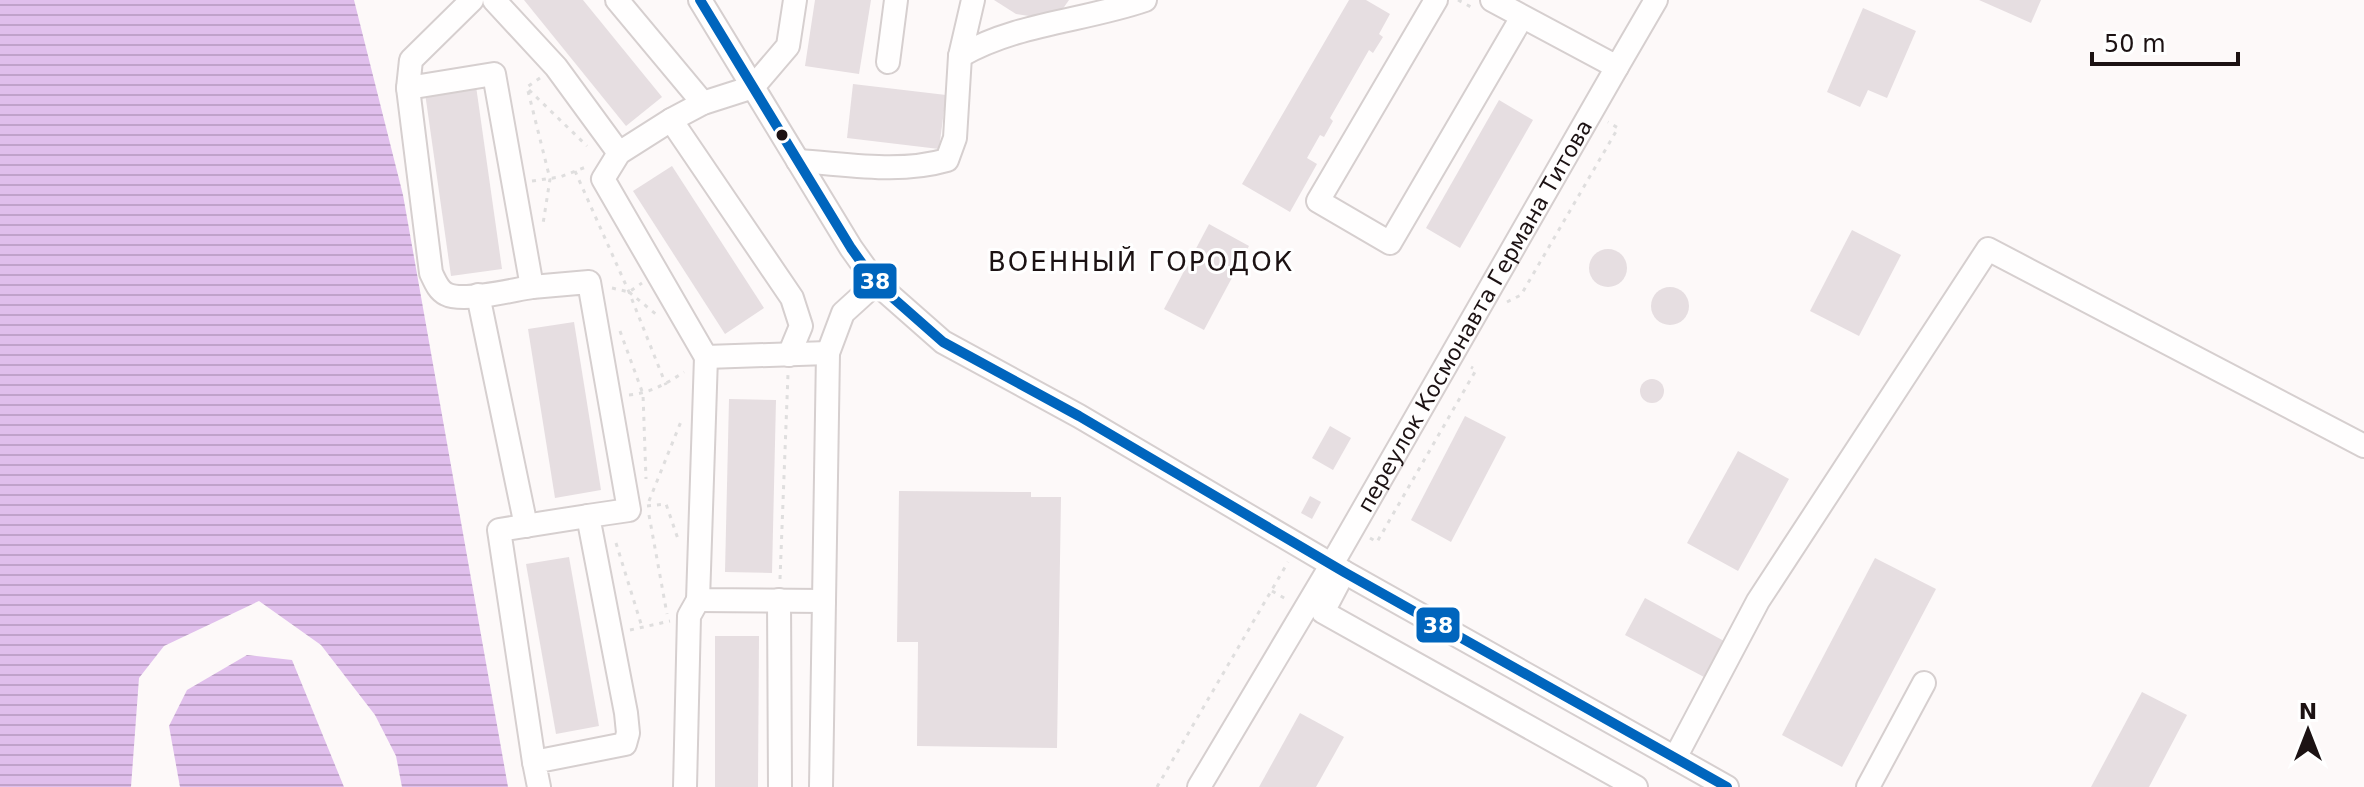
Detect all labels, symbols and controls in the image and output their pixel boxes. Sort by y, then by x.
scale bar [2092,16,2238,66]
text: 50 m [2104,30,2166,58]
street label: переулок Космонавта Германа Титова [1352,115,1597,516]
unlabelled marker [774,127,790,143]
district label: ВОЕННЫЙ ГОРОДОК [988,246,1294,277]
line badge: 38 [852,262,898,300]
text: 38 [860,269,890,294]
line badge: 38 [1415,606,1461,644]
text: 38 [1423,613,1453,638]
north arrow [2268,691,2348,771]
text: N [2299,699,2317,724]

